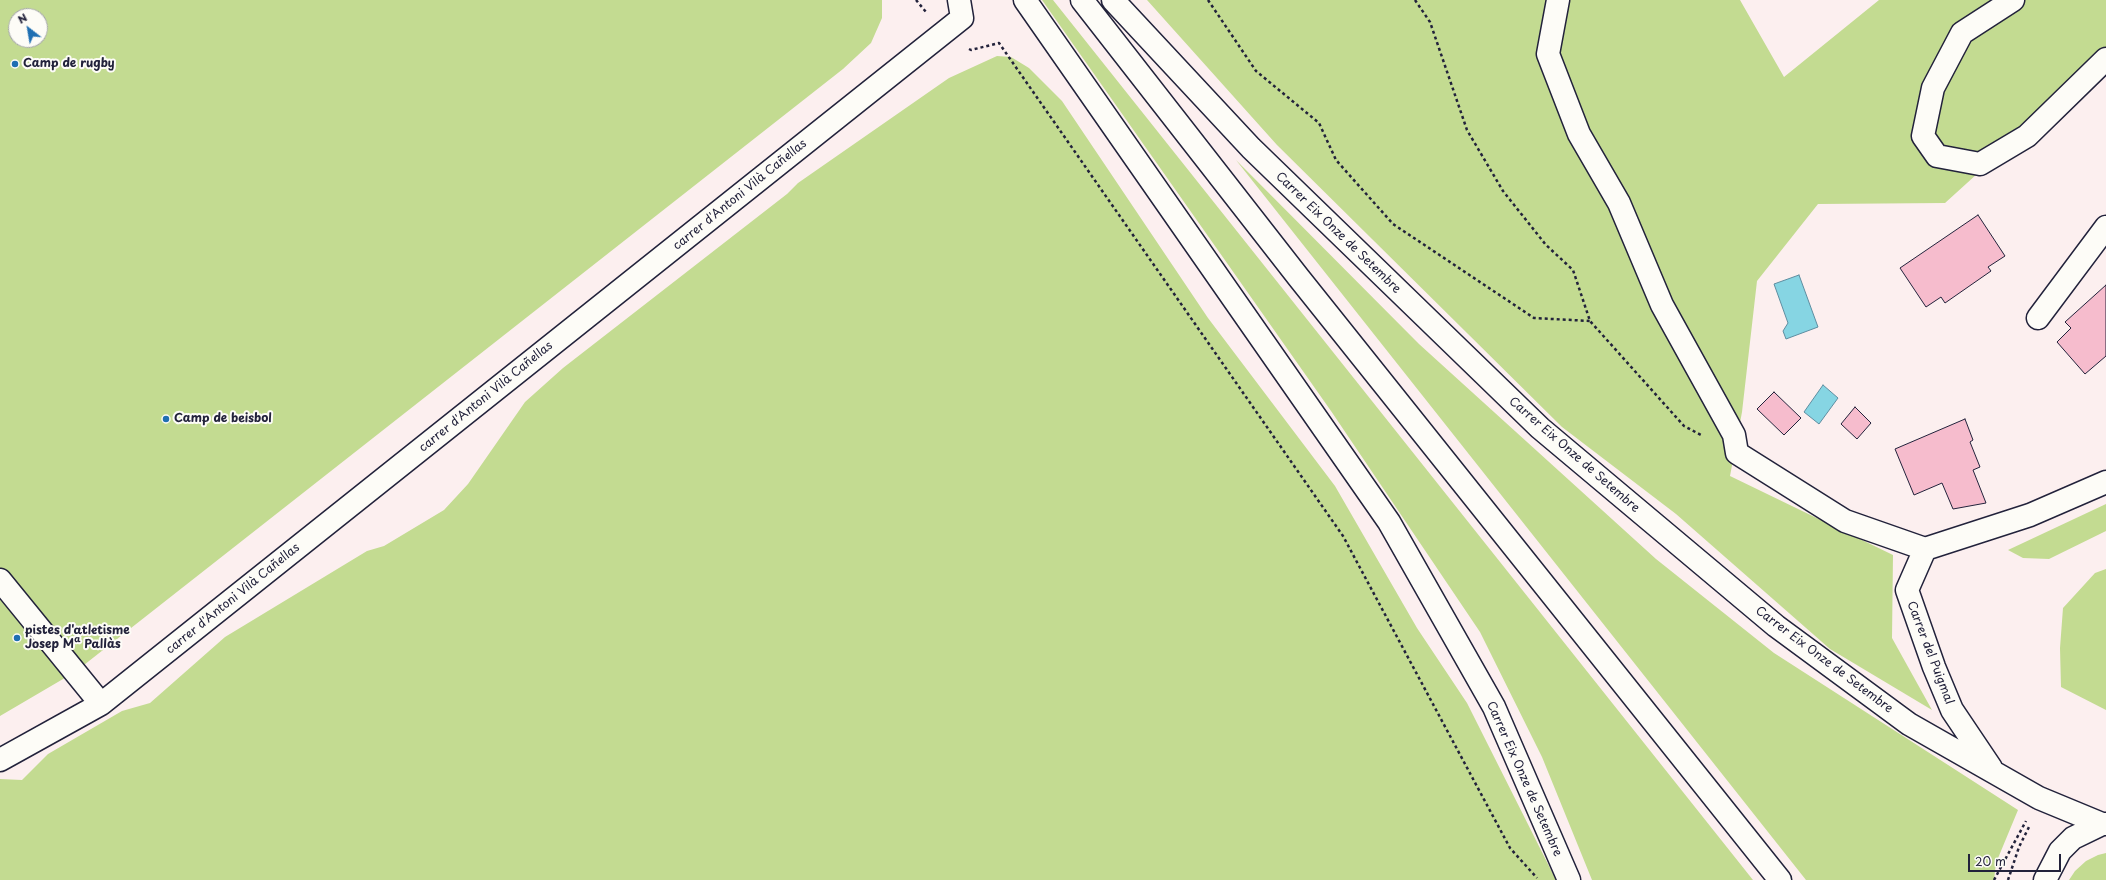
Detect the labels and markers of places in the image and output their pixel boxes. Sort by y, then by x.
place label: Camp de rugby [23,57,115,71]
marker: Camp de rugby [10,59,20,69]
place label: Camp de beisbol [174,412,272,426]
marker: Camp de beisbol [161,414,171,424]
place label: pistes d'atletisme Josep Mª Pallàs [25,624,130,652]
marker: pistes d'atletisme Josep Mª Pallàs [12,633,22,643]

